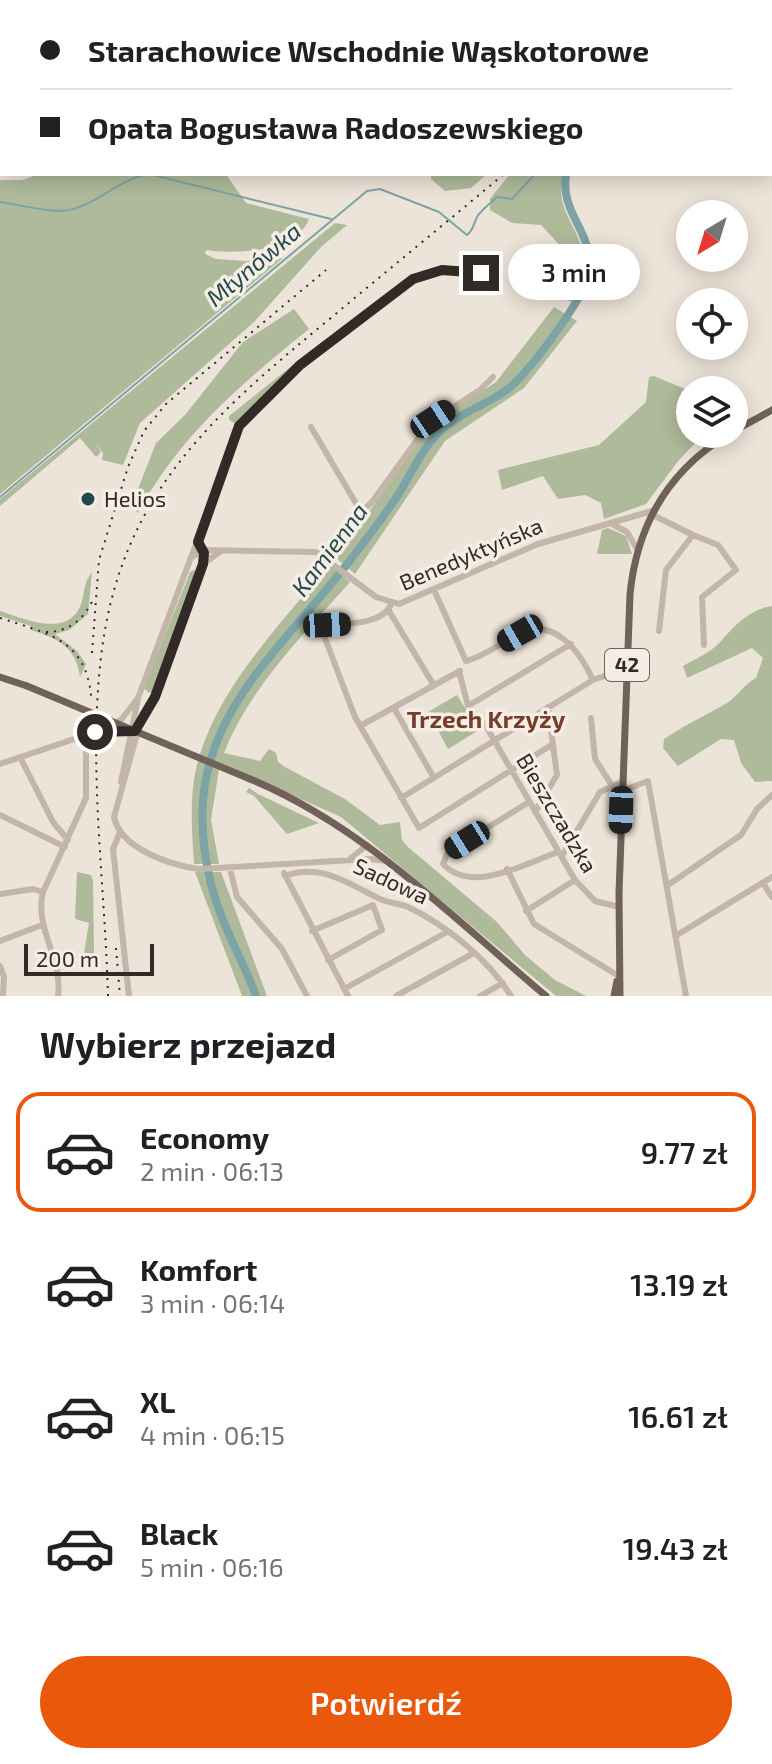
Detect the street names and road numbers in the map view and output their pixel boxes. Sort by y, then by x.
street label: Benedyktyńska [395,511,546,595]
road number: 42 [605,649,649,681]
street label: Bieszczadzka [512,748,604,877]
street label: Sadowa [350,851,433,909]

